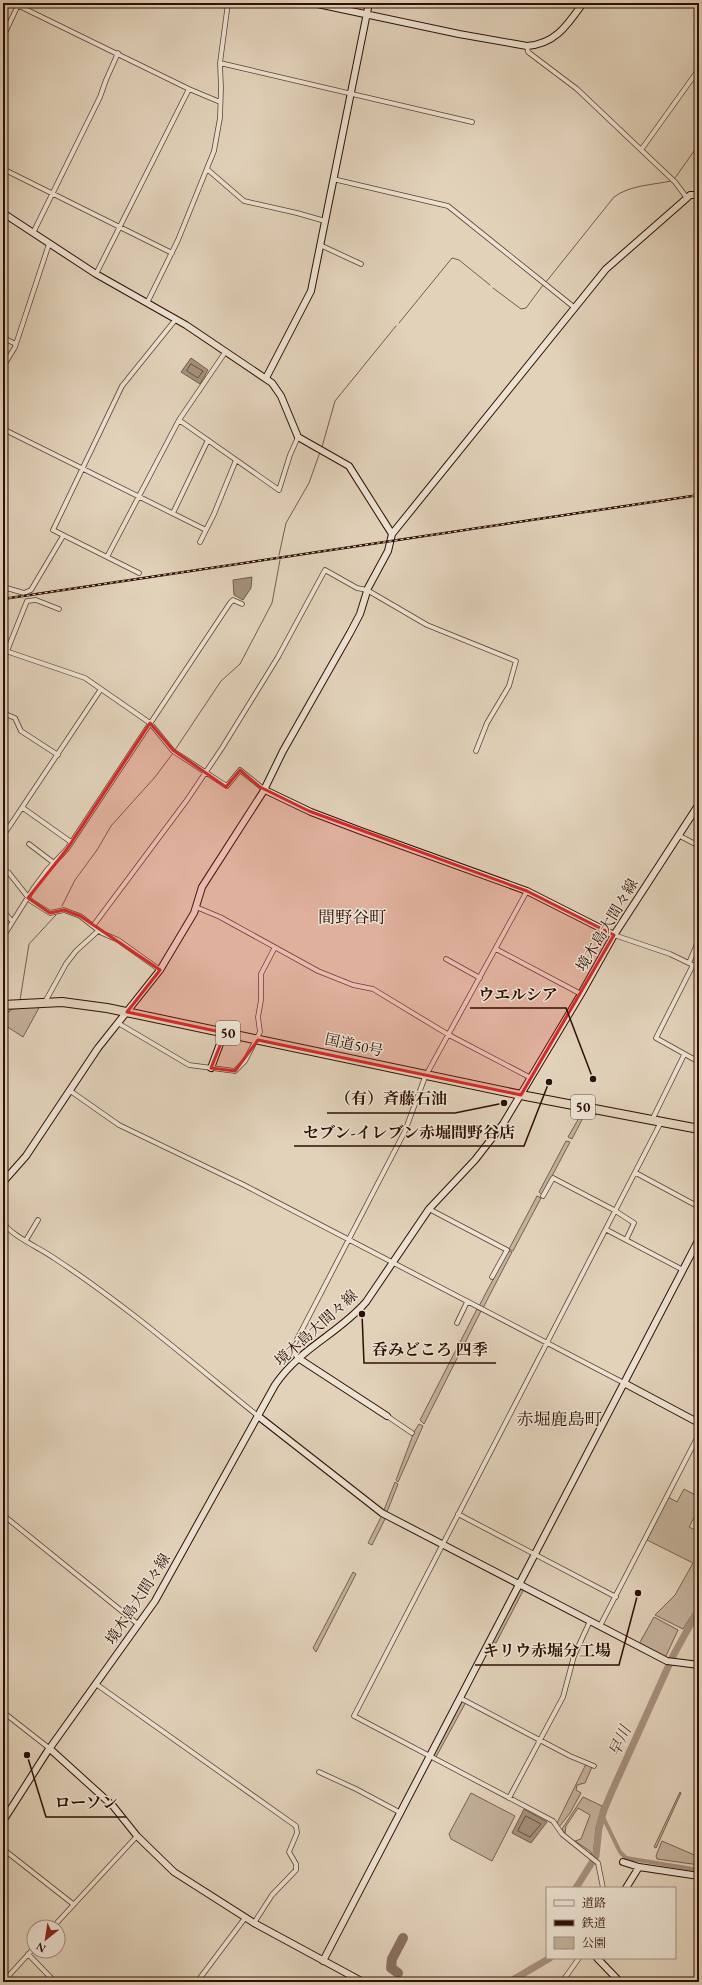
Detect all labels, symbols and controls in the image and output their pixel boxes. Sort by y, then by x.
street label: 境木島大間々線 [571,875,642,975]
district label: 間野谷町 [318,906,386,928]
callout: ウエルシア [470,980,566,1008]
text: ウエルシア [478,984,558,1005]
road number: 50 [216,1021,240,1045]
street label: 国道50号 [323,1029,385,1060]
callout: （有）斉藤石油 [327,1085,455,1113]
text: （有）斉藤石油 [335,1088,447,1109]
road number: 50 [571,1095,595,1119]
callout: セブン-イレブン赤堀間野谷店 [294,1118,524,1146]
text: セブン-イレブン赤堀間野谷店 [303,1122,515,1143]
street label: 境木島大間々線 [270,1285,361,1370]
callout: 呑みどころ 四季 [364,1335,496,1363]
text: 呑みどころ 四季 [372,1339,488,1360]
district label: 赤堀鹿島町 [517,1408,602,1430]
street label: 境木島大間々線 [101,1550,174,1648]
callout: キリウ赤堀分工場 [475,1637,619,1665]
text: キリウ赤堀分工場 [483,1640,611,1661]
water label: 早川 [603,1720,636,1760]
callout: ローソン [46,1789,126,1817]
text: ローソン [54,1792,118,1813]
legend [546,1887,676,1959]
text: 道路 [582,1895,606,1911]
text: 鉄道 [581,1915,606,1931]
north arrow [26,1919,66,1959]
text: 公園 [582,1935,606,1951]
text: N [34,1939,48,1956]

